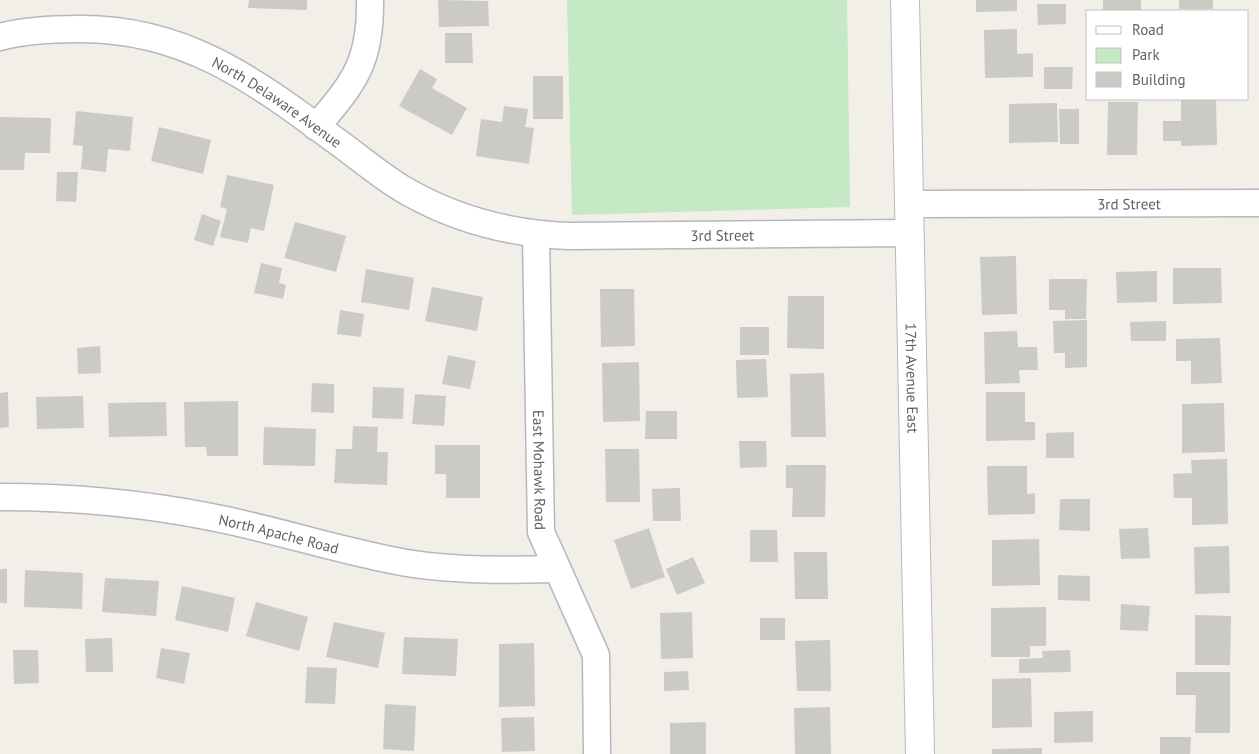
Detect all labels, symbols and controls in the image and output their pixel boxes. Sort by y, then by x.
legend [1086,10,1249,100]
text: Road [1132,20,1164,39]
text: Park [1132,45,1160,64]
street label: North Delaware Avenue [209,52,346,151]
text: Building [1132,70,1186,89]
street label: 3rd Street [1097,194,1161,213]
street label: 3rd Street [690,225,754,244]
street label: 17th Avenue East [902,322,923,433]
street label: East Mohawk Road [529,410,550,530]
street label: North Apache Road [217,509,341,557]

